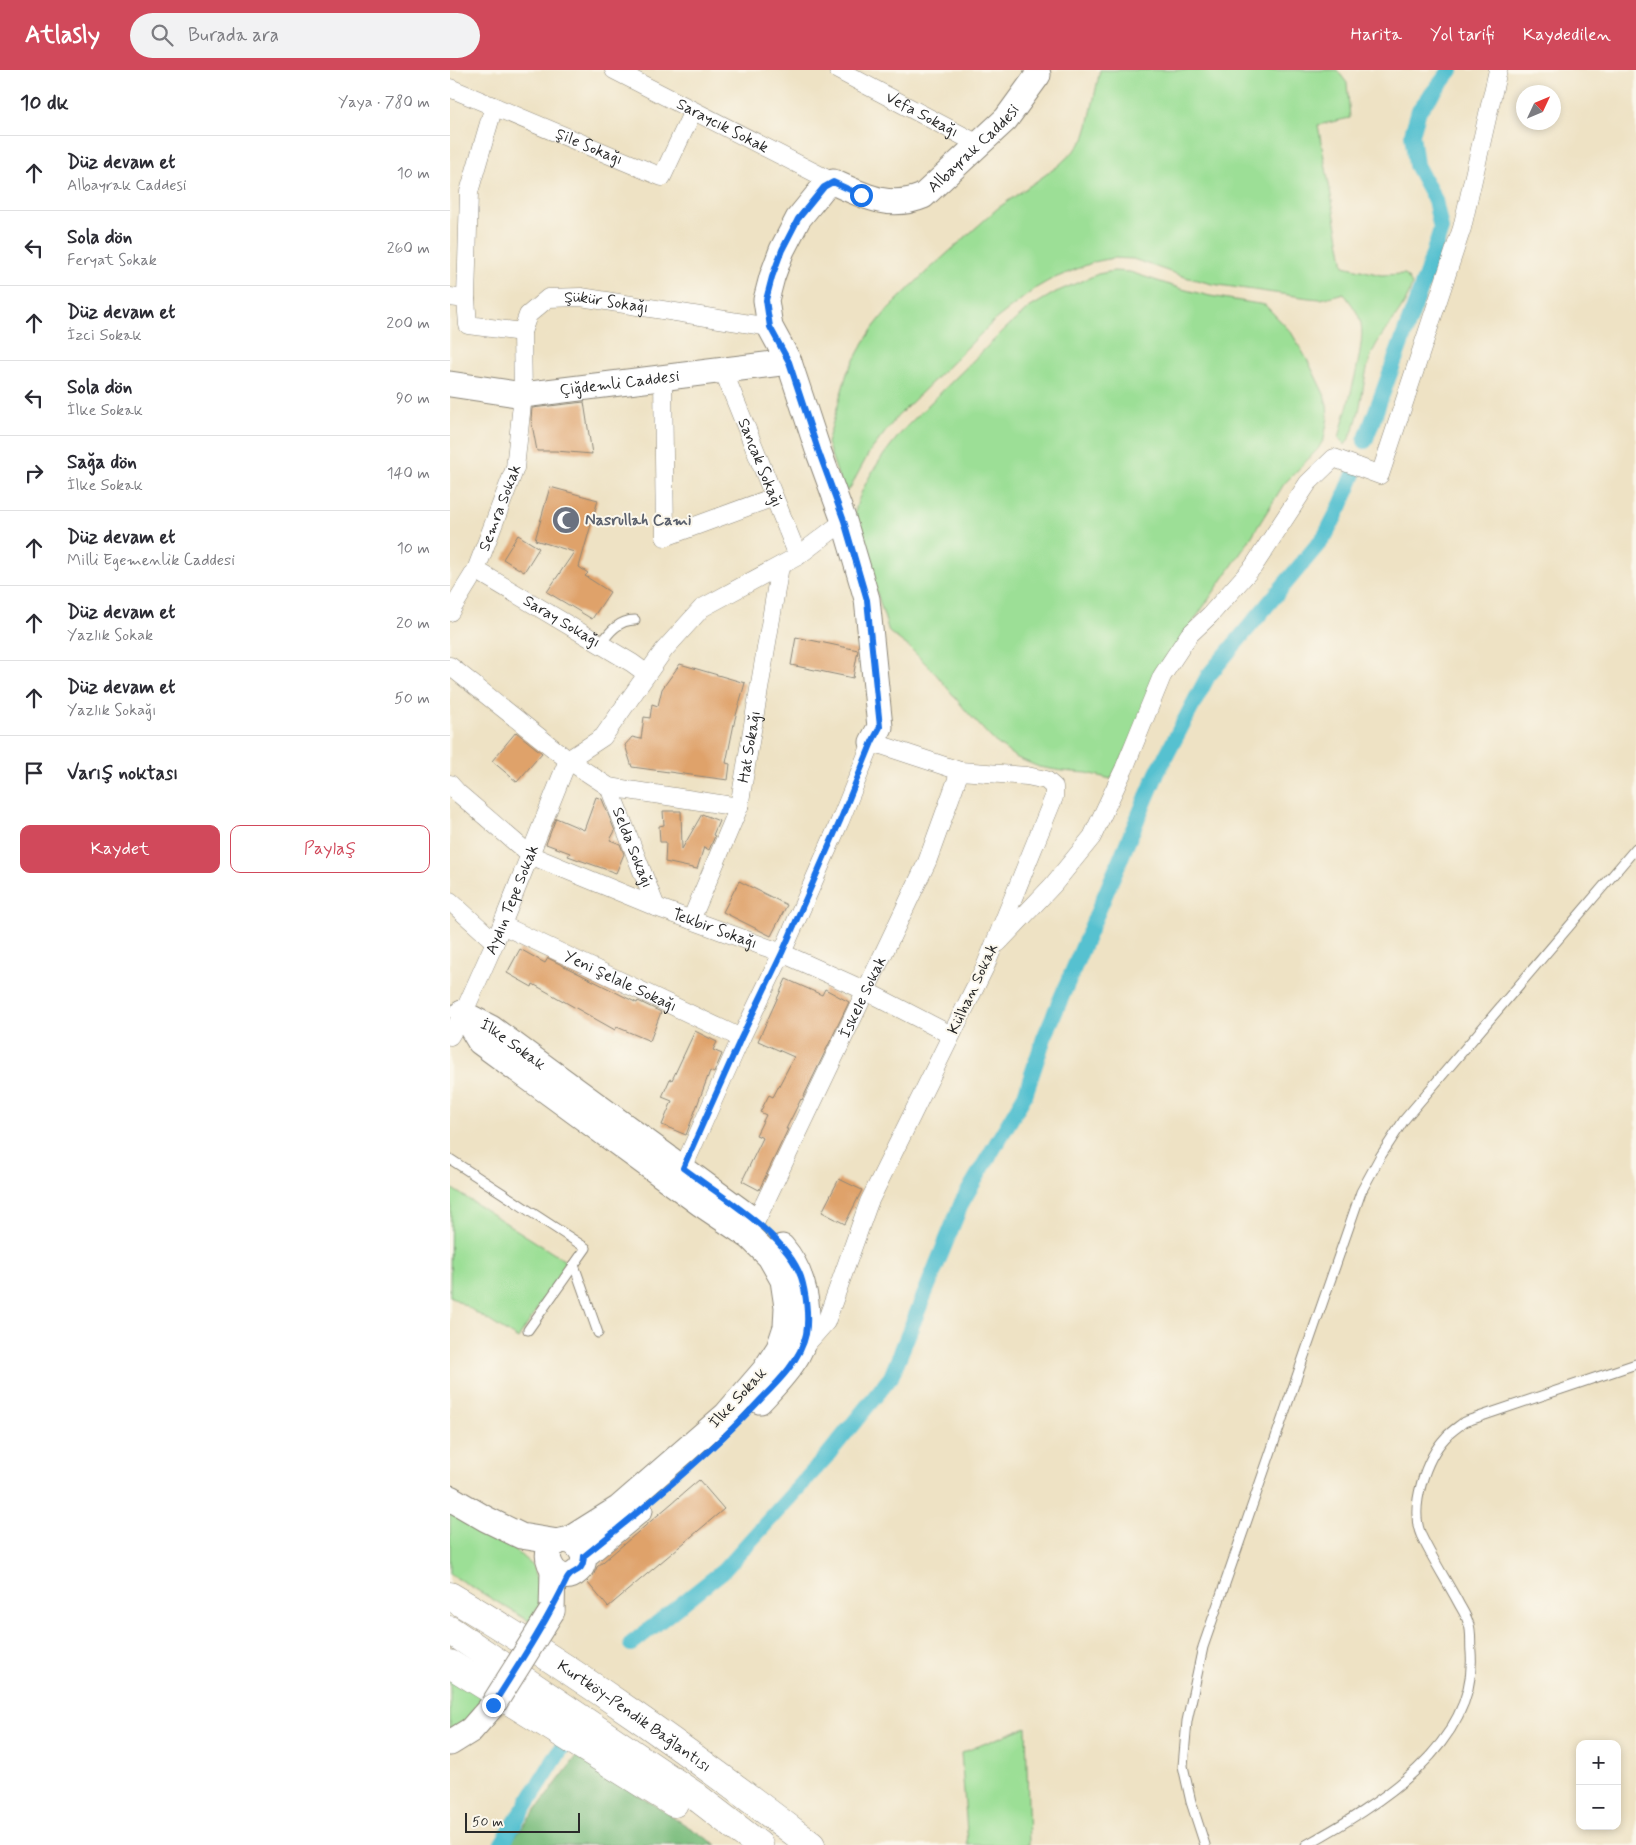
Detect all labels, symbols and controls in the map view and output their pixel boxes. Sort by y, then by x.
search box [130,13,480,58]
text: Atlasly [25,20,100,51]
icon: search [148,21,176,49]
text: Burada ara [188,23,279,48]
text: Harita [1351,23,1402,47]
text: Yol tarifi [1430,23,1495,47]
text: Kaydedilen [1523,23,1611,47]
north arrow [1516,85,1561,130]
street label: Vefa Sokağı [882,87,962,142]
text: 10 dk [20,89,69,117]
text: Yaya · 780 m [338,92,430,113]
street label: Saraycık Sokak [673,93,772,158]
street label: Albayrak Caddesi [923,100,1024,197]
street label: Şile Sokağı [552,123,626,170]
text: Düz devam et [67,150,175,175]
icon: ahead [20,159,48,187]
text: 10 m [397,163,430,184]
text: Albayrak Caddesi [67,175,186,196]
route start [850,184,873,207]
text: Sola dön [67,225,132,250]
icon: left [20,234,48,262]
text: 260 m [387,238,430,259]
text: Feryat Sokak [67,250,157,271]
street label: Şükür Sokağı [564,287,650,318]
text: Düz devam et [67,300,175,325]
icon: ahead [20,309,48,337]
text: 200 m [386,313,430,334]
text: İzci Sokak [67,325,142,346]
street label: Çiğdemli Caddesi [558,365,681,401]
text: Sola dön [67,375,132,400]
icon: left [20,384,48,412]
text: 90 m [396,388,430,409]
text: İlke Sokak [67,400,143,421]
street label: Sancak Sokağı [733,415,788,511]
text: Sağa dön [67,450,137,475]
icon: right [20,459,48,487]
street label: Semra Sokak [474,461,526,554]
text: 140 m [386,463,430,484]
text: İlke Sokak [67,475,143,496]
mosque icon: Nasrullah Cami [551,505,581,535]
place label: Nasrullah Cami [585,510,691,531]
text: Düz devam et [67,525,175,550]
icon: ahead [20,534,48,562]
text: 10 m [397,538,430,559]
text: Milli Egemenlik Caddesi [67,550,235,571]
street label: Saray Sokağı [519,590,604,652]
text: Düz devam et [67,600,175,625]
icon: ahead [20,609,48,637]
text: 20 m [396,613,430,634]
text: Yazlık Sokak [67,625,153,646]
text: Düz devam et [67,675,175,700]
icon: ahead [20,684,48,712]
text: 50 m [394,688,430,709]
text: Yazlık Sokağı [67,700,156,721]
street label: Hat Sokağı [733,709,766,784]
icon: arrive [20,759,48,787]
text: Varış noktası [67,761,178,786]
street label: Selda Sokağı [607,804,658,891]
button: Kaydet [20,825,220,873]
button: Paylaş [230,825,430,873]
street label: Aydın Tepe Sokak [480,842,543,958]
street label: Tekbir Sokağı [669,903,760,954]
street label: Külhan Sokak [943,940,1003,1038]
street label: Yeni Şelale Sokağı [560,945,680,1017]
street label: İskele Sokak [834,953,891,1041]
street label: İlke Sokak [477,1014,550,1075]
street label: İlke Sokak [704,1363,772,1433]
street label: Kurtköy-Pendik Bağlantısı [553,1655,715,1777]
route end [482,1694,505,1717]
map controls [1576,1740,1621,1830]
button: + [1576,1740,1621,1785]
button: − [1576,1785,1621,1830]
scale bar [465,1810,580,1833]
text: 50 m [472,1813,503,1831]

